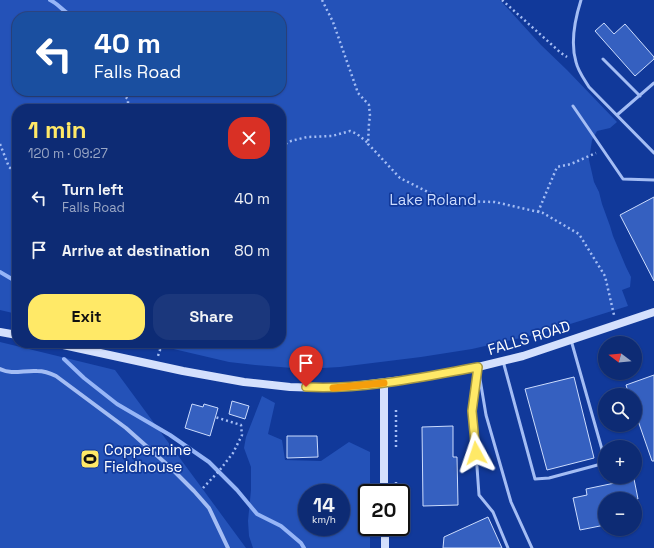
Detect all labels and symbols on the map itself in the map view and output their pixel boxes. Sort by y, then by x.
park label: Lake Roland [389,190,477,209]
street label: FALLS ROAD [485,316,572,359]
north arrow [598,336,642,380]
pin [289,346,323,387]
position arrow [455,432,497,474]
place label: Coppermine Fieldhouse [104,440,192,476]
sports icon: Coppermine Fieldhouse [79,448,101,470]
speed limit sign: 20 [358,484,410,536]

